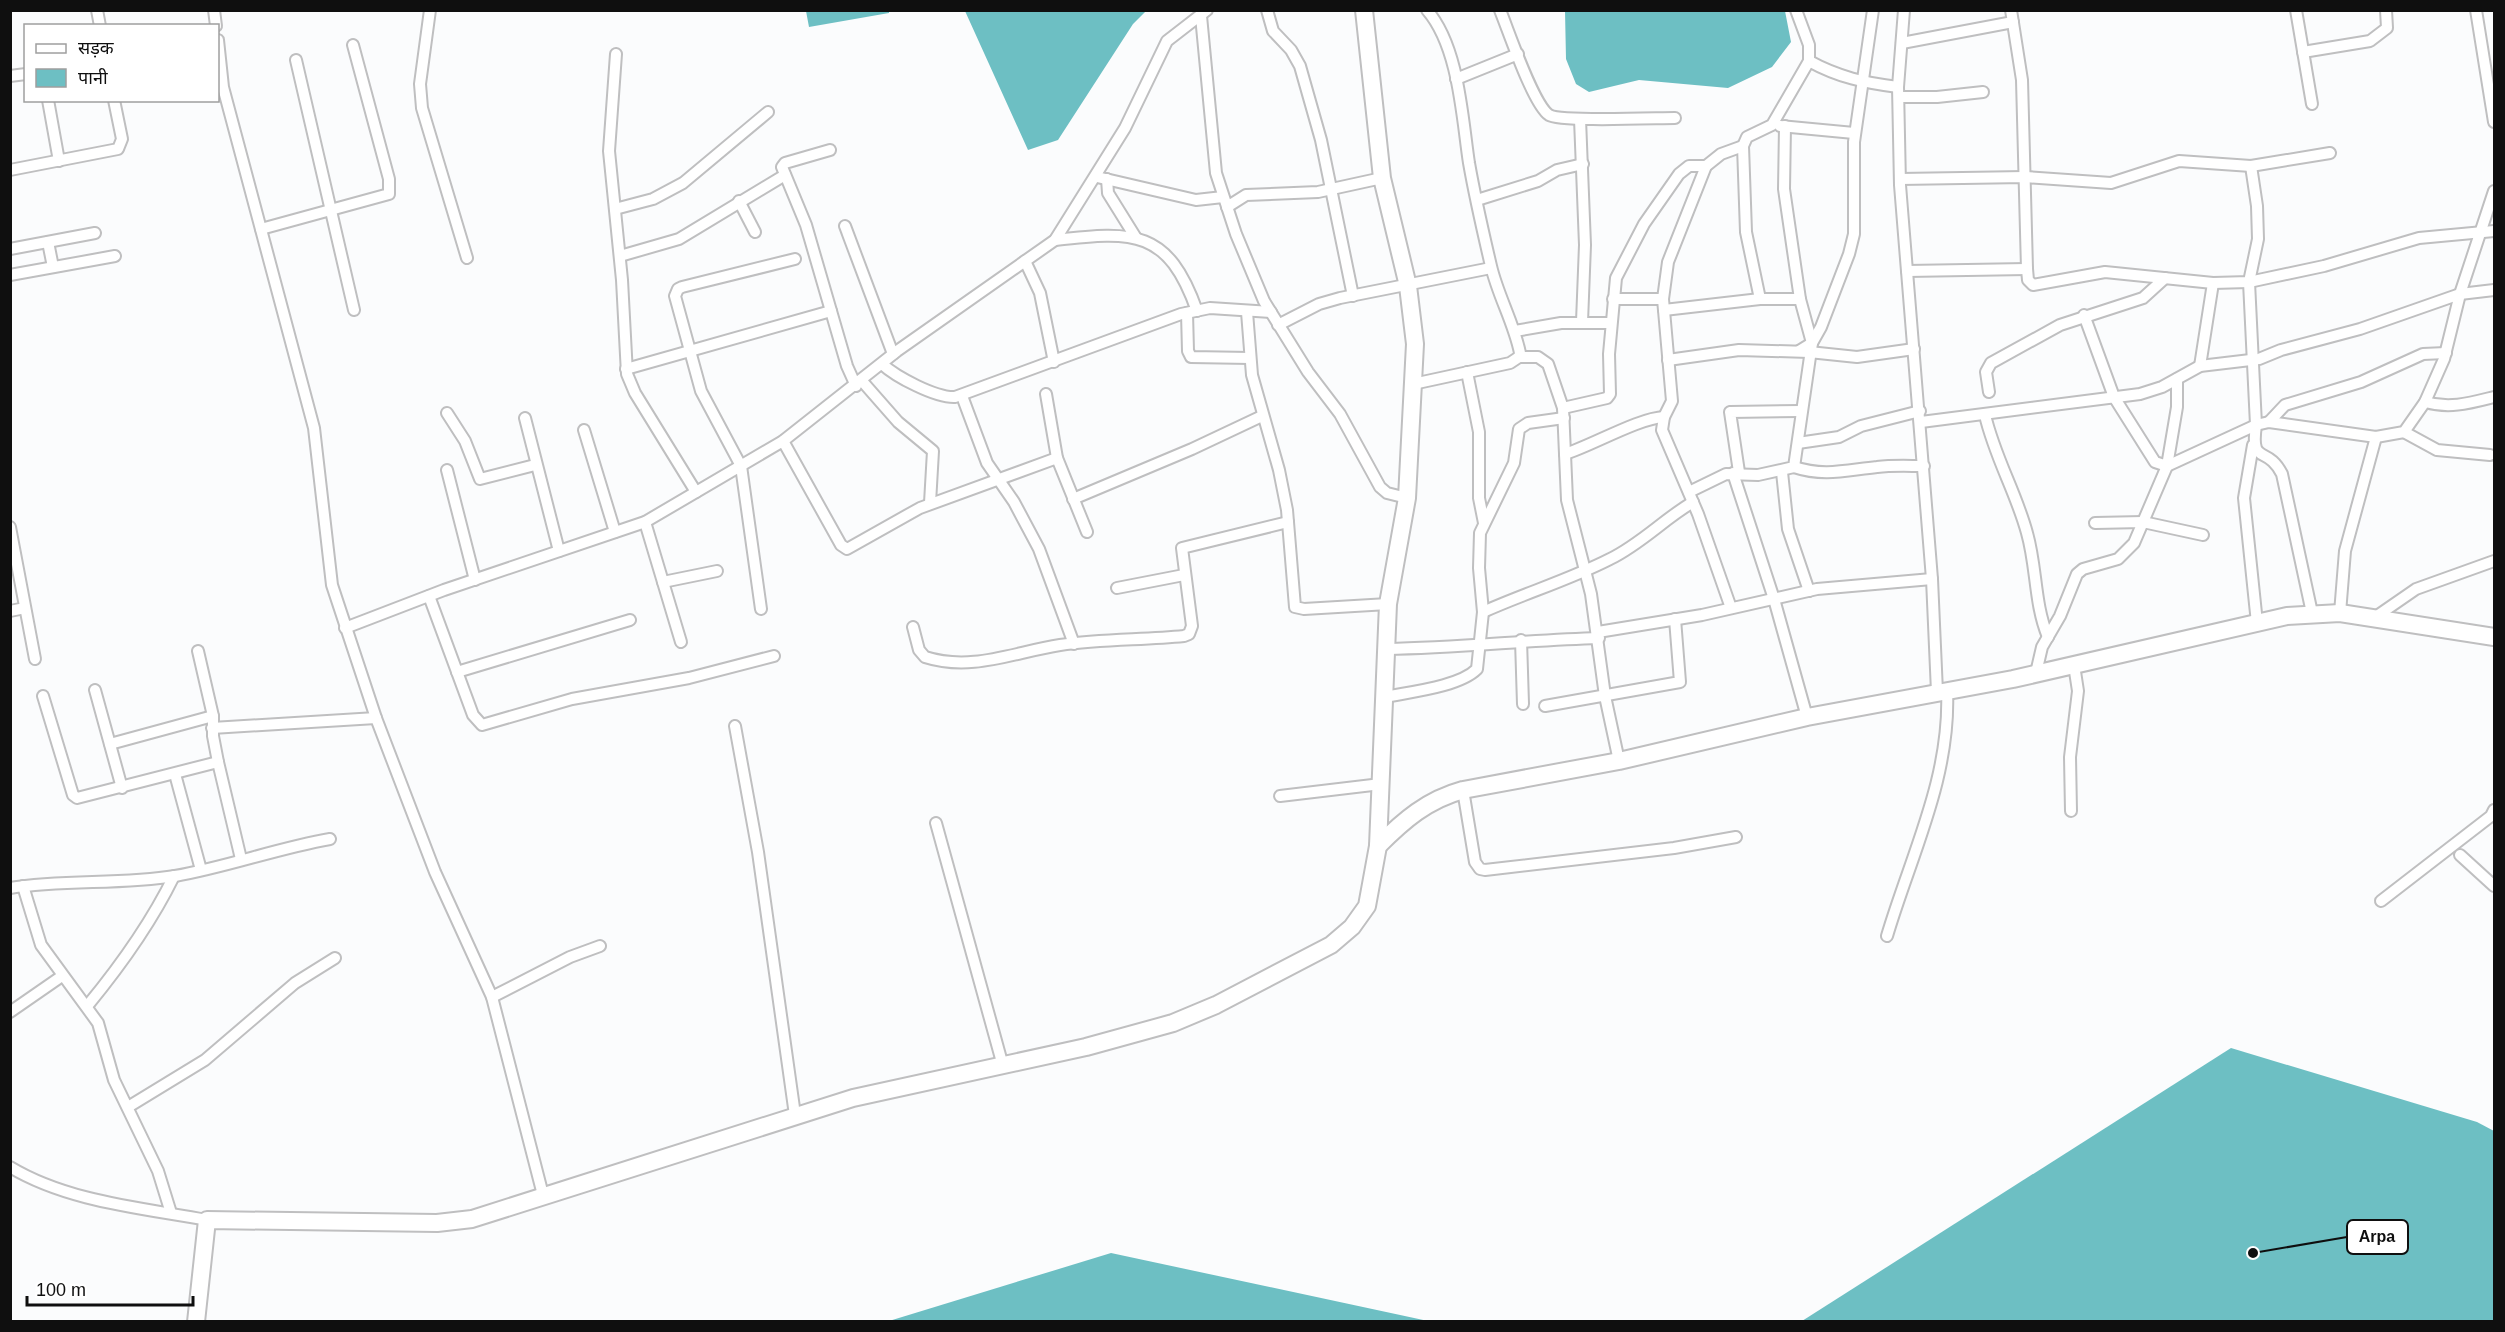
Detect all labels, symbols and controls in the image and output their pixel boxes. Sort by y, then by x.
legend [24,24,219,102]
text: सड़क [78,38,115,58]
text: पानी [78,68,108,88]
callout: Arpa [2347,1220,2408,1254]
text: Arpa [2359,1228,2395,1245]
scale bar [27,1269,194,1307]
text: 100 m [36,1280,86,1300]

